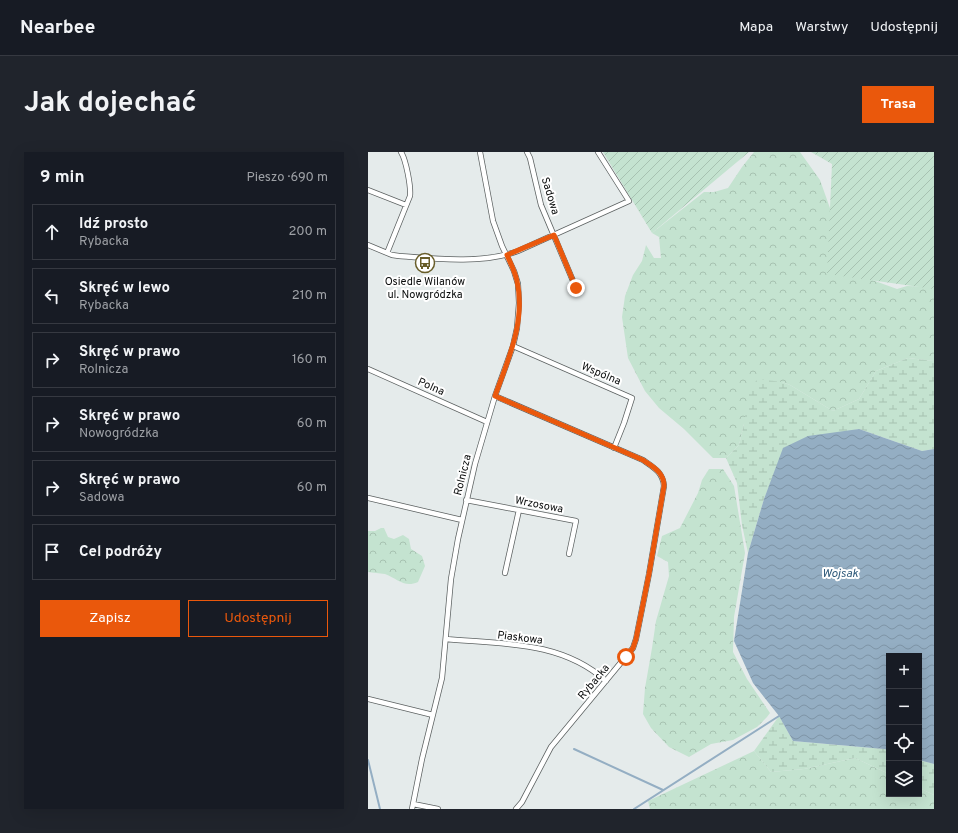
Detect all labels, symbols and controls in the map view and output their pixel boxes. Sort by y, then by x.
text: Nearbee [20,16,95,40]
text: Mapa [739,19,773,36]
text: Warstwy [795,19,848,36]
text: Udostępnij [870,19,938,36]
text: Jak dojechać [24,86,197,122]
button: Trasa [862,86,934,123]
text: 9 min [40,167,84,189]
text: Pieszo · 690 m [247,170,328,186]
street label: Sadowa [538,176,562,217]
text: Idź prosto [79,215,148,234]
icon: ahead [41,221,63,243]
text: 200 m [288,224,327,240]
text: Rybacka [79,234,129,250]
bus stop icon: Osiedle Wilanów ul. Nowgródzka [414,252,436,274]
place label: Osiedle Wilanów ul. Nowgródzka [385,275,465,302]
text: Skręć w lewo [79,279,170,298]
route end [567,279,585,297]
icon: left [41,285,63,307]
text: 210 m [292,288,327,304]
text: Rybacka [79,298,129,314]
text: Skręć w prawo [79,343,180,362]
icon: right [41,349,63,371]
text: 160 m [292,352,327,368]
street label: Wspólna [579,359,623,389]
text: Rolnicza [79,362,128,378]
street label: Polna [415,375,447,399]
text: Skręć w prawo [79,407,180,426]
icon: right [41,413,63,435]
text: 60 m [297,416,327,432]
text: Nowogródzka [79,426,159,442]
street label: Rolnicza [451,453,475,497]
text: Skręć w prawo [79,471,180,490]
icon: right [41,477,63,499]
text: 60 m [297,480,327,496]
text: Sadowa [79,490,124,506]
street label: Wrzosowa [514,493,565,517]
icon: arrive [41,541,63,563]
text: Cel podróży [79,543,162,562]
water label: Wojsak [822,566,859,582]
button: Zapisz [40,600,180,637]
button: Udostępnij [188,600,328,637]
street label: Piaskowa [496,628,544,648]
route start [617,648,635,666]
map controls [886,653,922,797]
button: + [886,653,922,689]
street label: Rybacka [575,661,613,703]
button: − [886,689,922,725]
button: locate [886,725,922,761]
button: layers [886,761,922,797]

